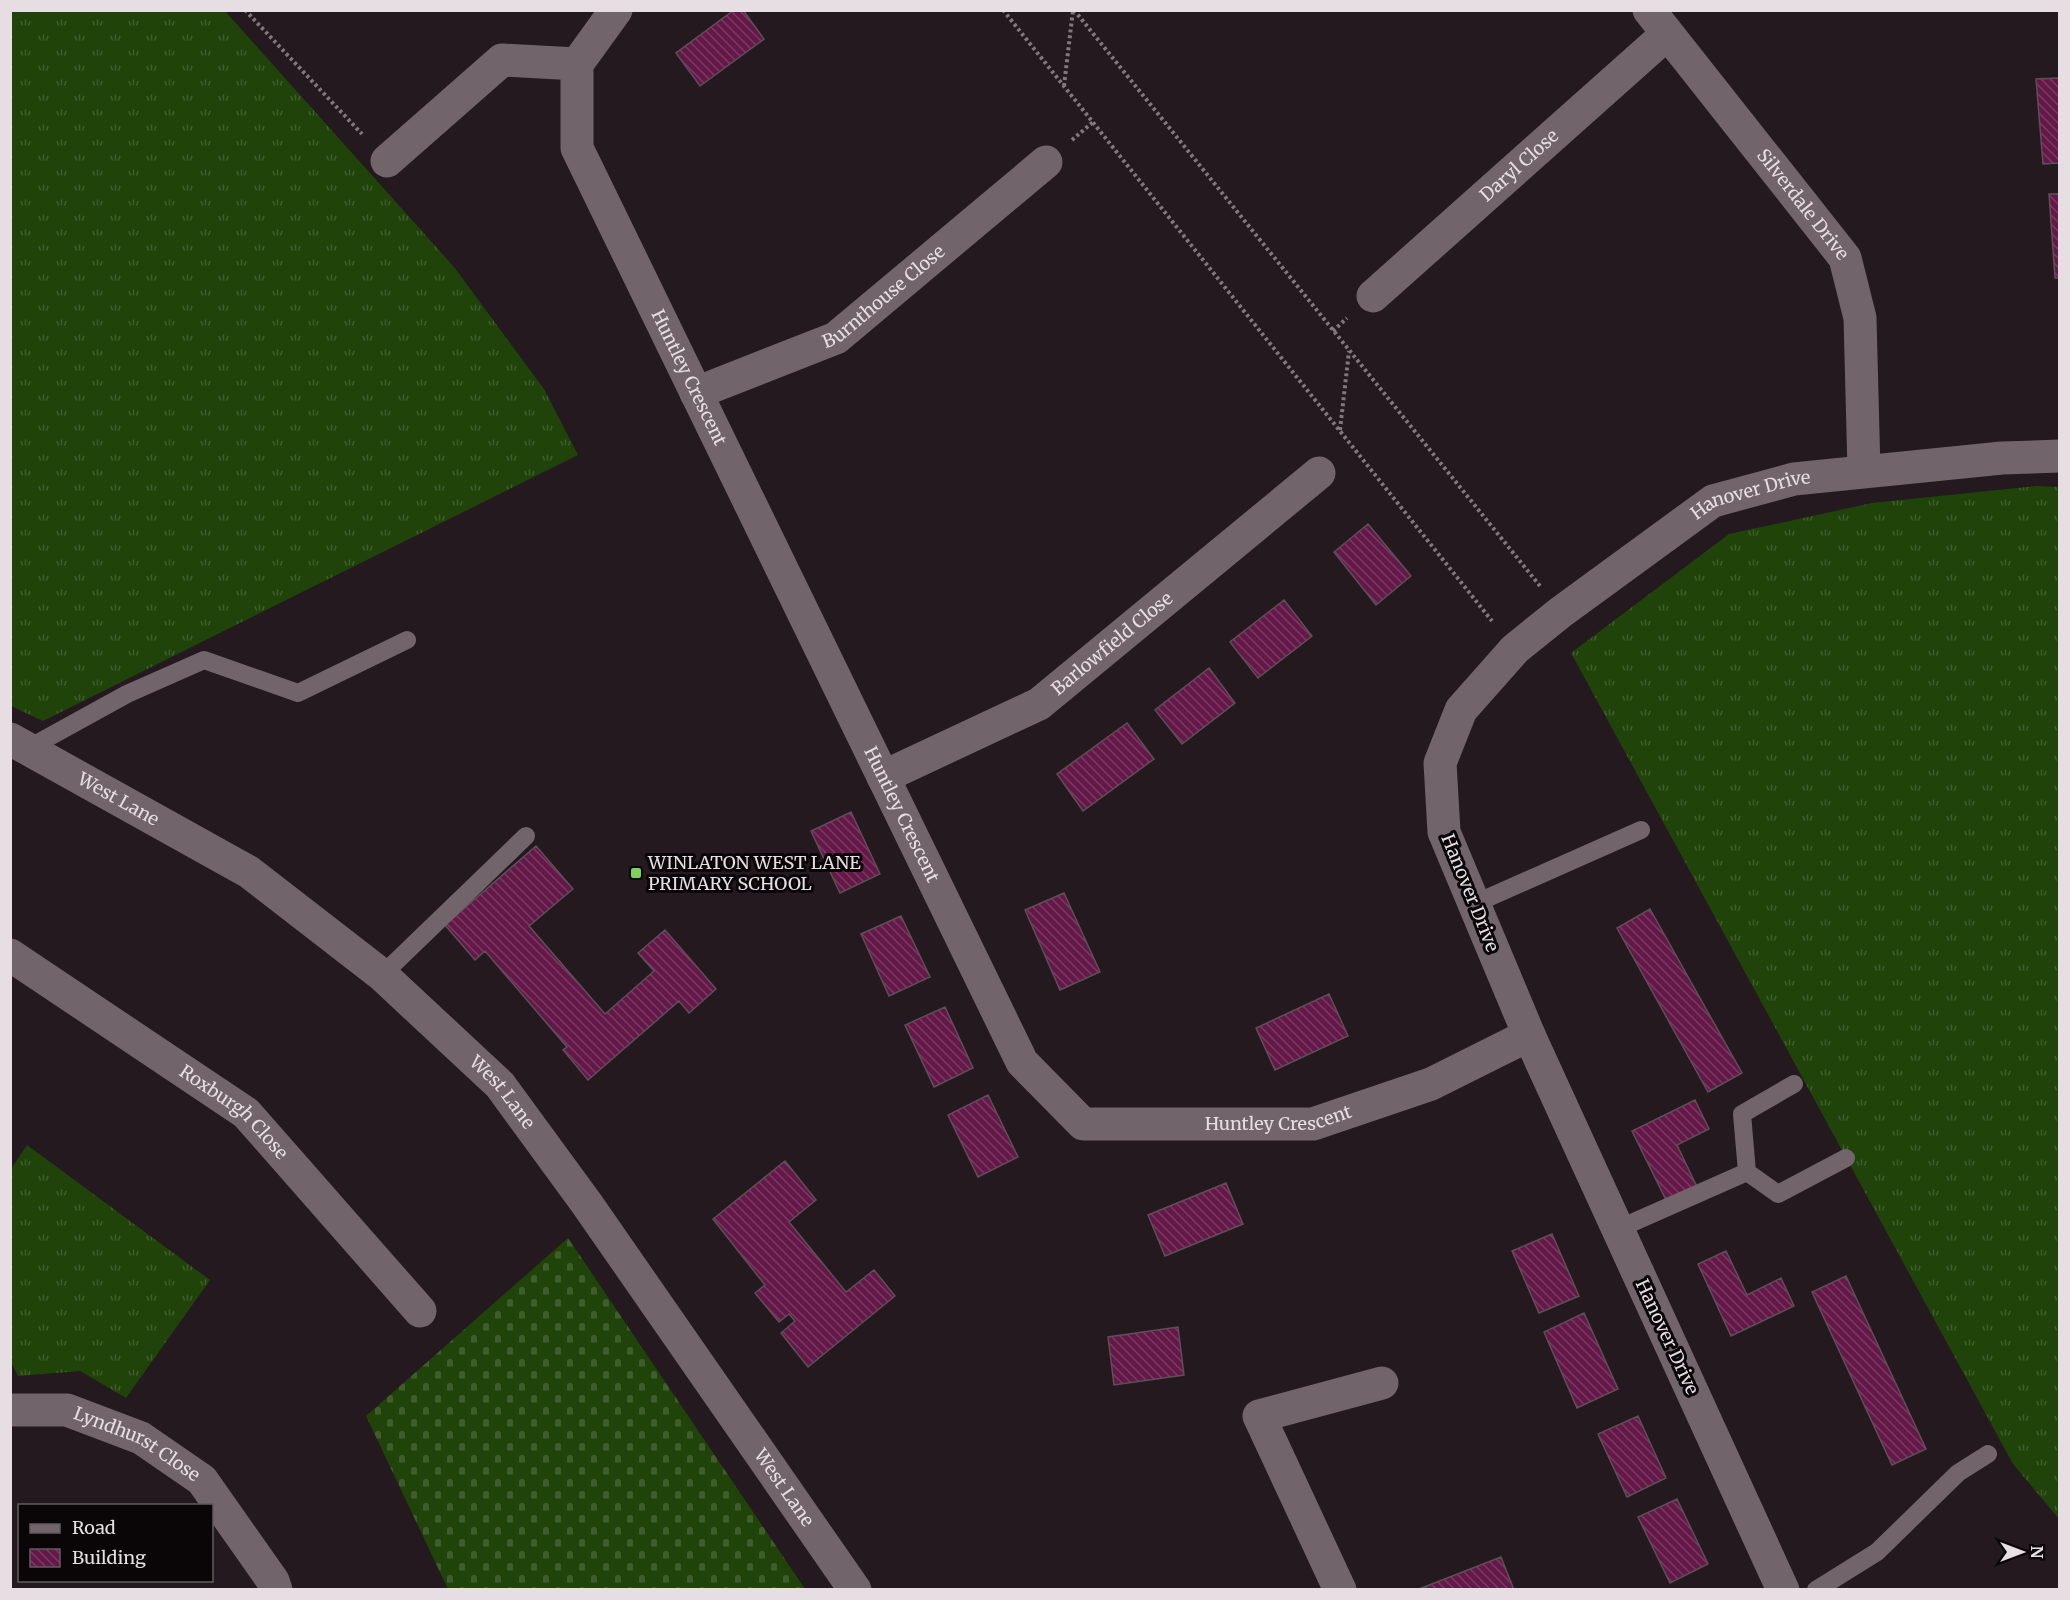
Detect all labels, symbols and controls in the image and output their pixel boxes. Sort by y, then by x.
street label: Daryl Close [1475,124,1563,206]
street label: Silverdale Drive [1752,144,1854,265]
street label: Burnthouse Close [819,240,949,353]
street label: Huntley Crescent [646,306,732,449]
street label: Hanover Drive [1686,465,1811,524]
street label: Barlowfield Close [1047,587,1177,700]
street label: Huntley Crescent [859,743,945,886]
street label: West Lane [73,767,163,831]
street label: Hanover Drive [1436,831,1505,955]
place label: WINLATON WEST LANE PRIMARY SCHOOL [647,851,861,895]
marker: WINLATON WEST LANE PRIMARY SCHOOL [629,866,643,880]
street label: West Lane [464,1050,540,1133]
street label: Roxburgh Close [175,1060,293,1164]
street label: Huntley Crescent [1205,1100,1354,1135]
street label: Hanover Drive [1631,1275,1704,1398]
street label: Lyndhurst Close [70,1402,205,1486]
street label: West Lane [749,1443,819,1531]
legend [18,1504,213,1582]
text: Road [72,1516,116,1539]
north arrow [1992,1522,2052,1582]
text: Building [72,1546,146,1569]
text: N [2027,1546,2047,1559]

